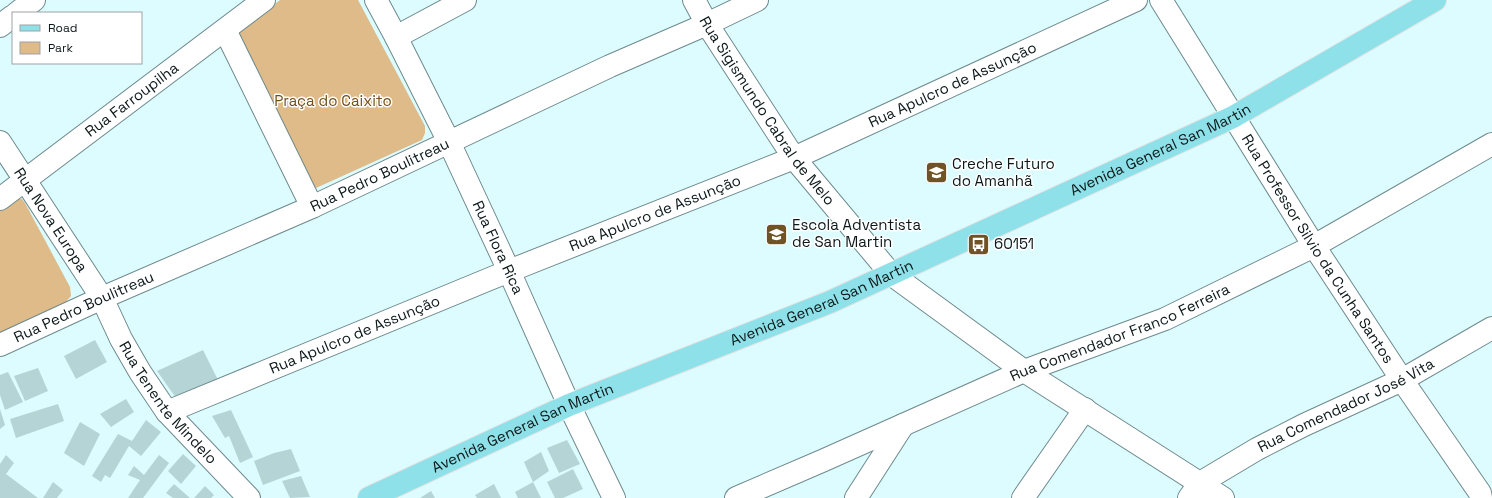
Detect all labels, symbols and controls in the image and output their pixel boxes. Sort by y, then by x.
legend [12,12,142,64]
street label: Rua Sigismundo Cabral de Melo [696,13,840,209]
text: Road [48,20,77,36]
street label: Rua Apulcro de Assunção [865,37,1039,131]
text: Park [48,40,73,56]
street label: Rua Farroupilha [81,58,182,141]
park label: Praça do Caixito [274,91,392,110]
street label: Avenida General San Martin [1067,99,1254,200]
street label: Rua Professor Silvio da Cunha Santos [1238,130,1398,367]
street label: Rua Pedro Boulitreau [307,134,452,216]
place label: Creche Futuro do Amanhã [952,154,1055,190]
school or university icon: Creche Futuro do Amanhã [923,160,949,186]
street label: Rua Nova Europa [10,164,93,276]
street label: Rua Apulcro de Assunção [566,170,743,255]
street label: Rua Flora Rica [469,198,528,297]
place label: Escola Adventista de San Martin [792,215,921,251]
school or university icon: Escola Adventista de San Martin [764,221,790,247]
bus stop icon: 60151 [966,231,992,257]
place label: 60151 [994,234,1034,253]
street label: Avenida General San Martin [727,255,916,350]
street label: Rua Pedro Boulitreau [11,267,157,346]
street label: Rua Comendador Franco Ferreira [1007,279,1233,385]
street label: Rua Apulcro de Assunção [266,290,443,378]
street label: Rua Tenente Mindelo [115,337,222,468]
street label: Rua Comendador José Vita [1254,353,1438,456]
street label: Avenida General San Martin [429,378,616,477]

